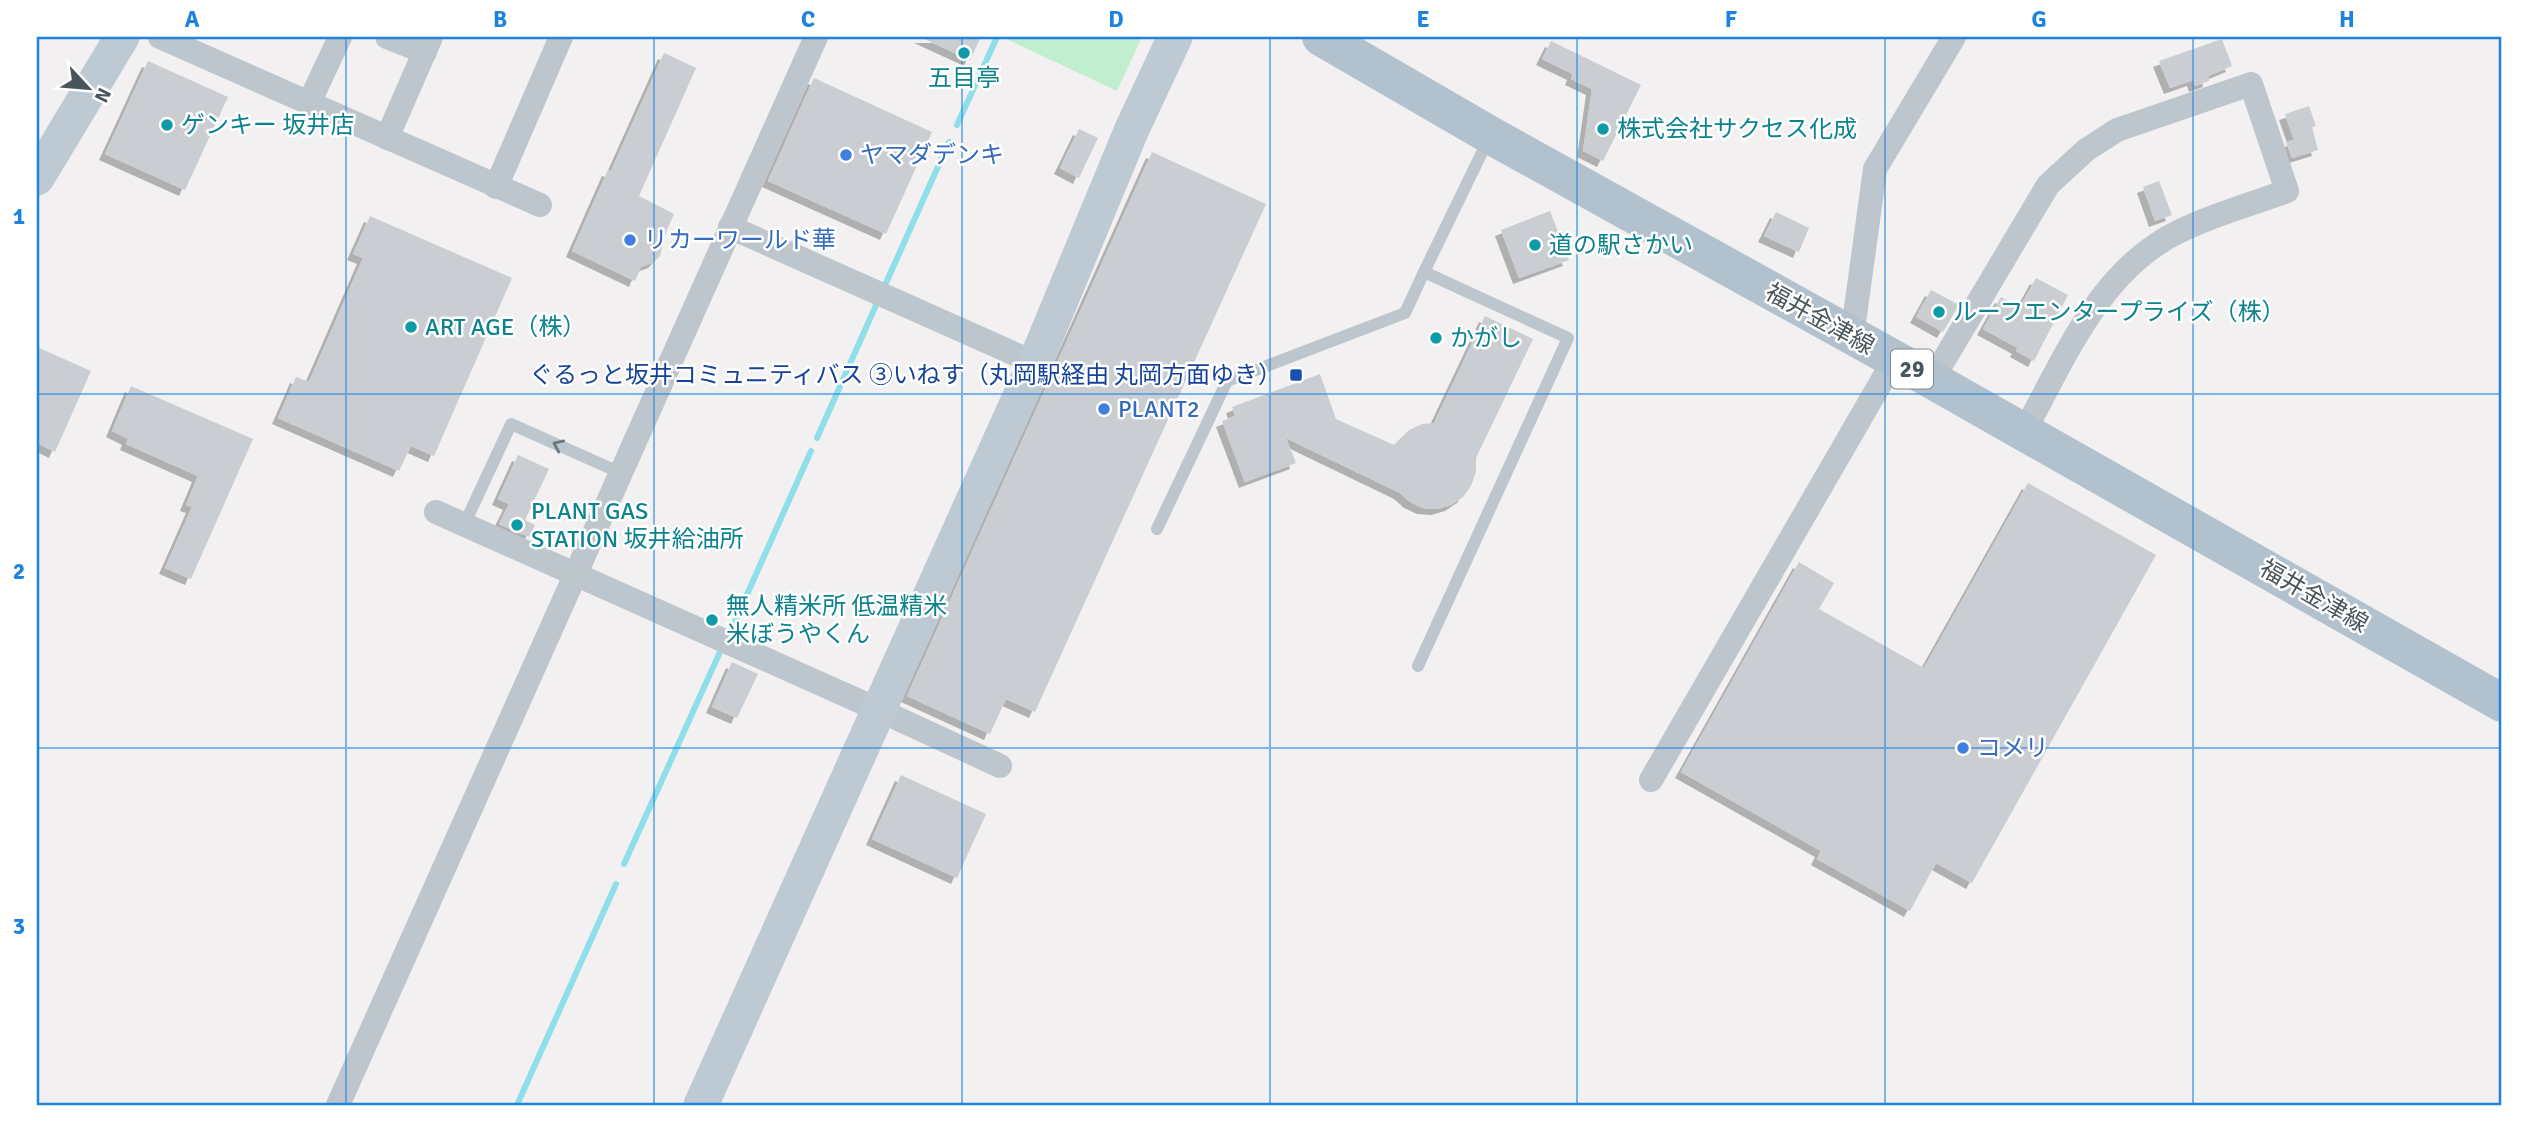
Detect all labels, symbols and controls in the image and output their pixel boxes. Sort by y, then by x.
text: A [185,5,200,34]
text: B [493,5,507,34]
text: C [801,5,815,34]
text: D [1108,5,1124,34]
text: E [1416,5,1430,34]
text: F [1725,5,1737,34]
text: G [2031,5,2047,34]
text: H [2339,5,2355,34]
marker: 五目亭 [956,45,972,61]
north arrow [52,52,122,122]
place label: 五目亭 [928,63,1000,93]
text: N [89,84,116,106]
place label: ゲンキー 坂井店 [181,110,354,140]
place label: 株式会社サクセス化成 [1617,114,1857,144]
marker: ゲンキー 坂井店 [159,117,175,133]
marker: 株式会社サクセス化成 [1595,121,1611,137]
place label: ヤマダデンキ [860,140,1004,170]
marker: ヤマダデンキ [838,147,854,163]
text: 1 [13,202,25,231]
place label: リカーワールド華 [644,225,836,255]
place label: 道の駅さかい [1549,230,1693,260]
marker: リカーワールド華 [622,232,638,248]
marker: 道の駅さかい [1527,237,1543,253]
street label: 福井金津線 [1760,277,1880,361]
place label: ルーフエンタープライズ（株） [1953,297,2285,327]
marker: ルーフエンタープライズ（株） [1931,304,1947,320]
place label: ART AGE（株） [425,312,586,342]
marker: ART AGE（株） [403,319,419,335]
place label: かがし [1450,323,1522,353]
marker: かがし [1428,330,1444,346]
road number: 29 [1891,350,1933,388]
place label: ぐるっと坂井コミュニティバス ③いねす（丸岡駅経由 丸岡方面ゆき） [529,360,1282,390]
marker: ぐるっと坂井コミュニティバス ③いねす（丸岡駅経由 丸岡方面ゆき） [1288,367,1304,383]
place label: PLANT2 [1118,394,1200,424]
marker: PLANT2 [1096,401,1112,417]
one-way arrow [553,439,565,453]
place label: PLANT GAS STATION 坂井給油所 [531,496,743,554]
marker: PLANT GAS STATION 坂井給油所 [509,517,525,533]
street label: 福井金津線 [2255,553,2373,639]
text: 2 [13,557,25,586]
place label: 無人精米所 低温精米 米ぼうやくん [726,591,947,649]
marker: 無人精米所 低温精米 米ぼうやくん [704,612,720,628]
place label: コメリ [1977,733,2049,763]
marker: コメリ [1955,740,1971,756]
text: 3 [13,912,25,941]

